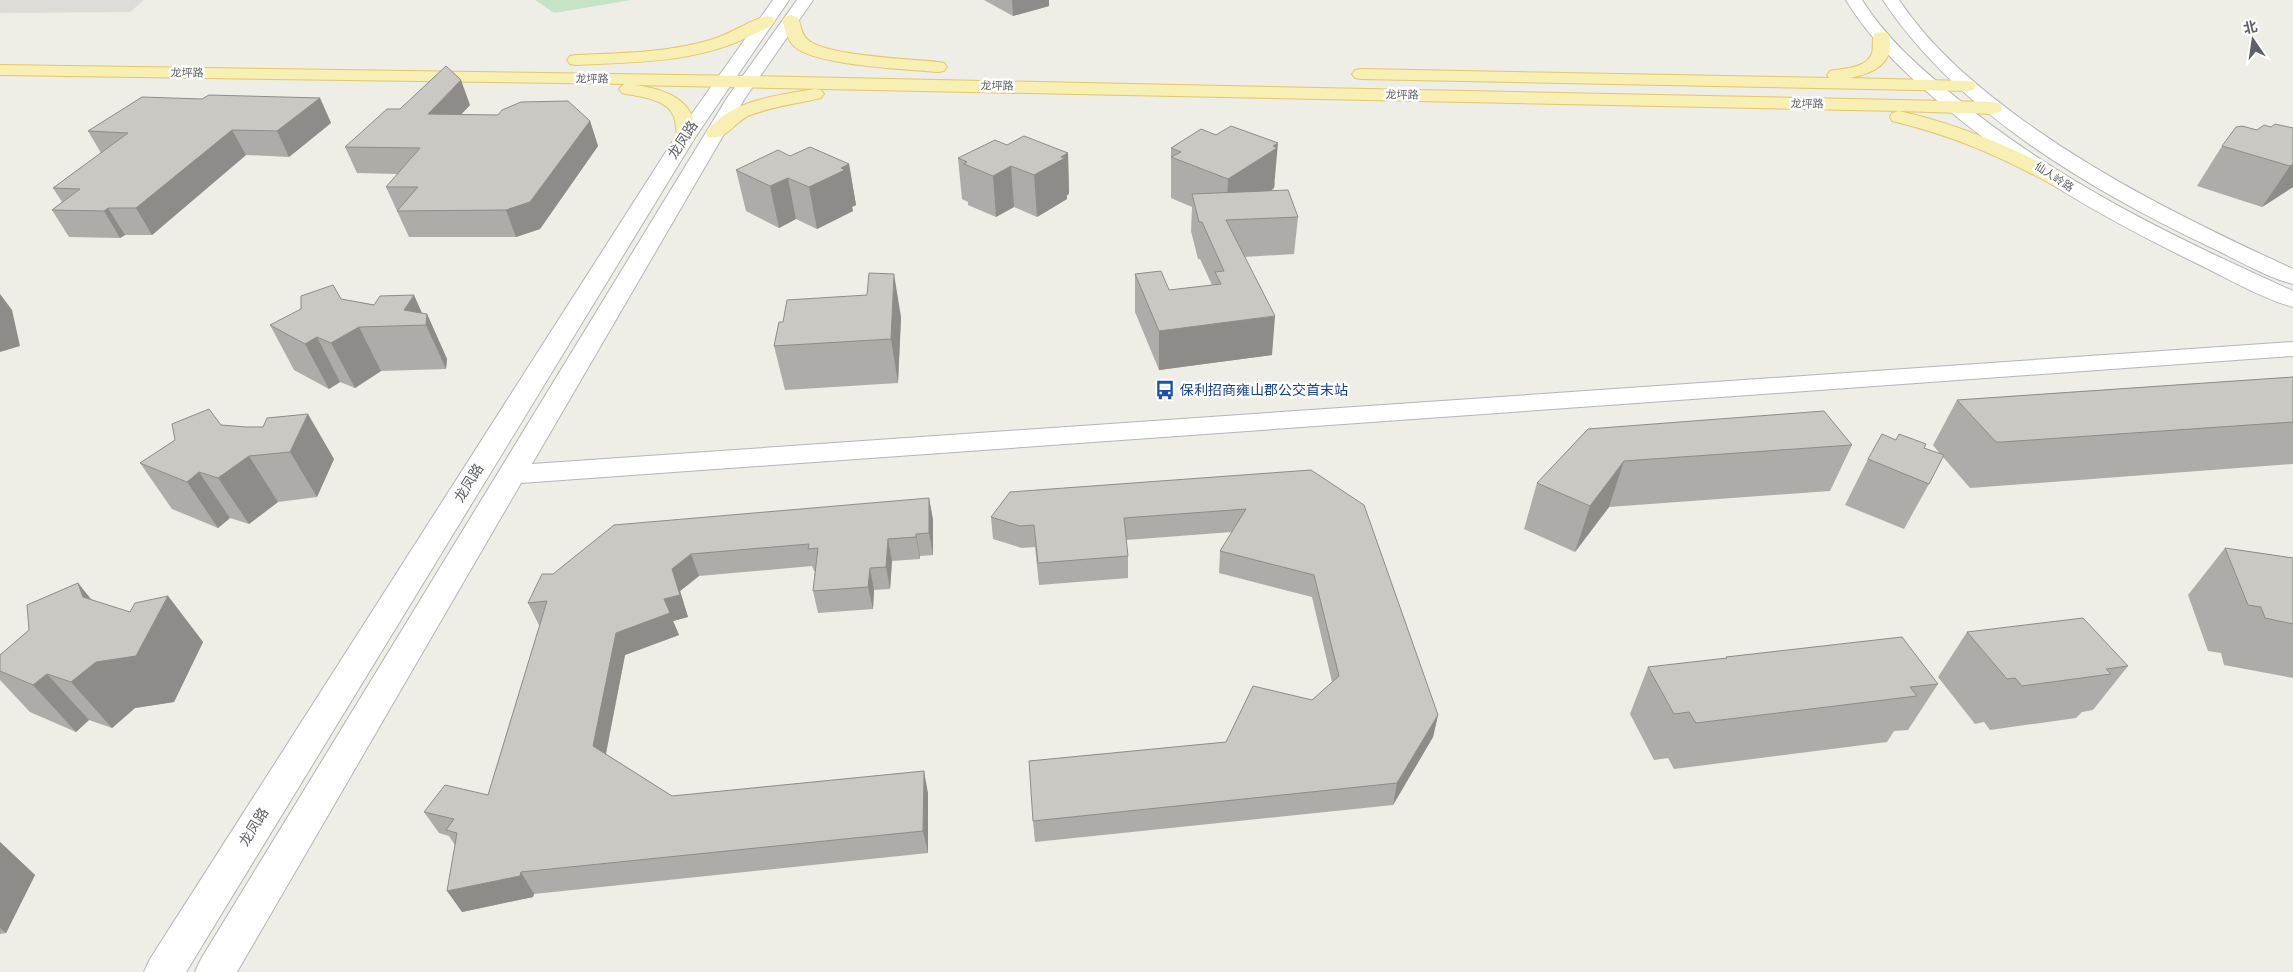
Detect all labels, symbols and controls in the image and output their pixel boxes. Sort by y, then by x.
north arrow [2228,15,2278,65]
text: 北 [2241,18,2259,38]
street label: 龙坪路 [170,66,204,80]
street label: 龙坪路 [575,72,609,86]
street label: 龙坪路 [980,79,1014,93]
street label: 龙坪路 [1385,88,1419,102]
street label: 龙坪路 [1790,97,1824,111]
street label: 龙凤路 [664,118,702,162]
street label: 仙人岭路 [2032,160,2076,194]
bus stop icon: 保利招商雍山郡公交首末站 [1154,379,1176,401]
place label: 保利招商雍山郡公交首末站 [1180,382,1348,399]
street label: 龙凤路 [451,461,487,505]
street label: 龙凤路 [236,805,272,849]

